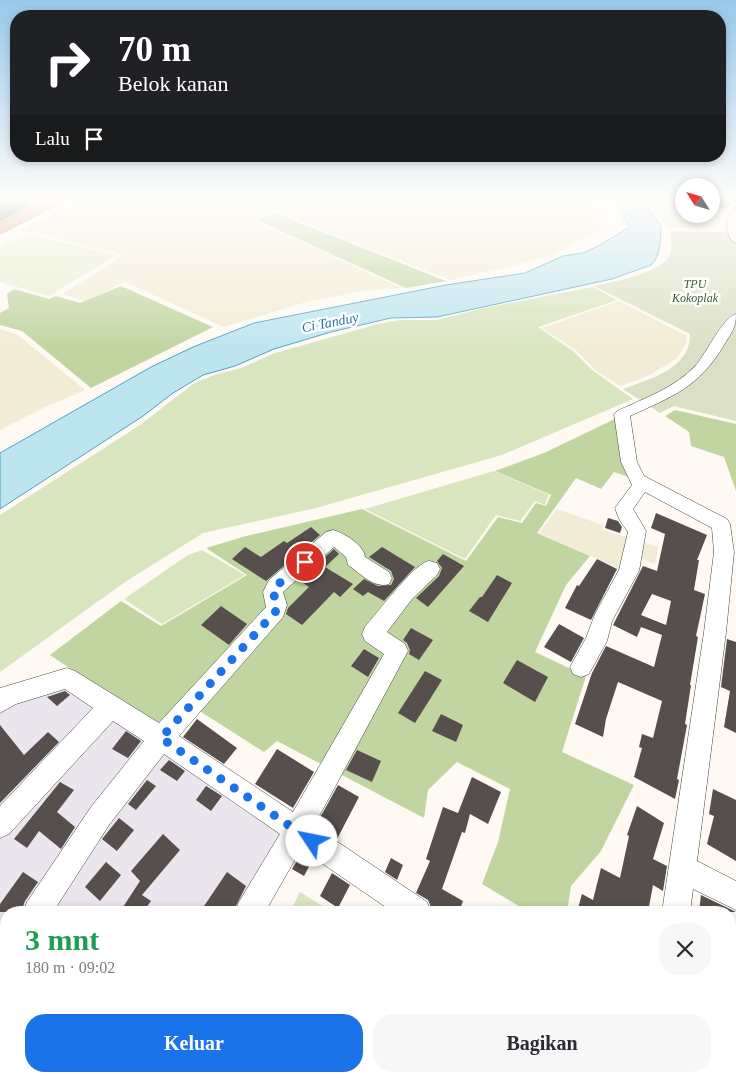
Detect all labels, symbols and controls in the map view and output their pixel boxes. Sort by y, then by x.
icon: right [35,30,100,95]
text: 70 m [118,30,191,69]
text: Belok kanan [118,71,229,96]
icon: arrive [80,125,108,153]
text: Lalu [35,128,70,149]
north arrow [675,178,720,222]
map controls [675,178,720,223]
park label: TPU Kokoplak [671,277,719,305]
water label: Ci Tanduy [300,309,360,335]
pin [284,541,326,583]
icon: arrive [291,548,319,576]
position arrow [285,814,337,866]
text: 3 mnt [25,923,99,956]
button: close [659,923,711,975]
text: 180 m · 09:02 [25,959,115,976]
button: Keluar [25,1014,363,1072]
button: Bagikan [373,1014,711,1072]

